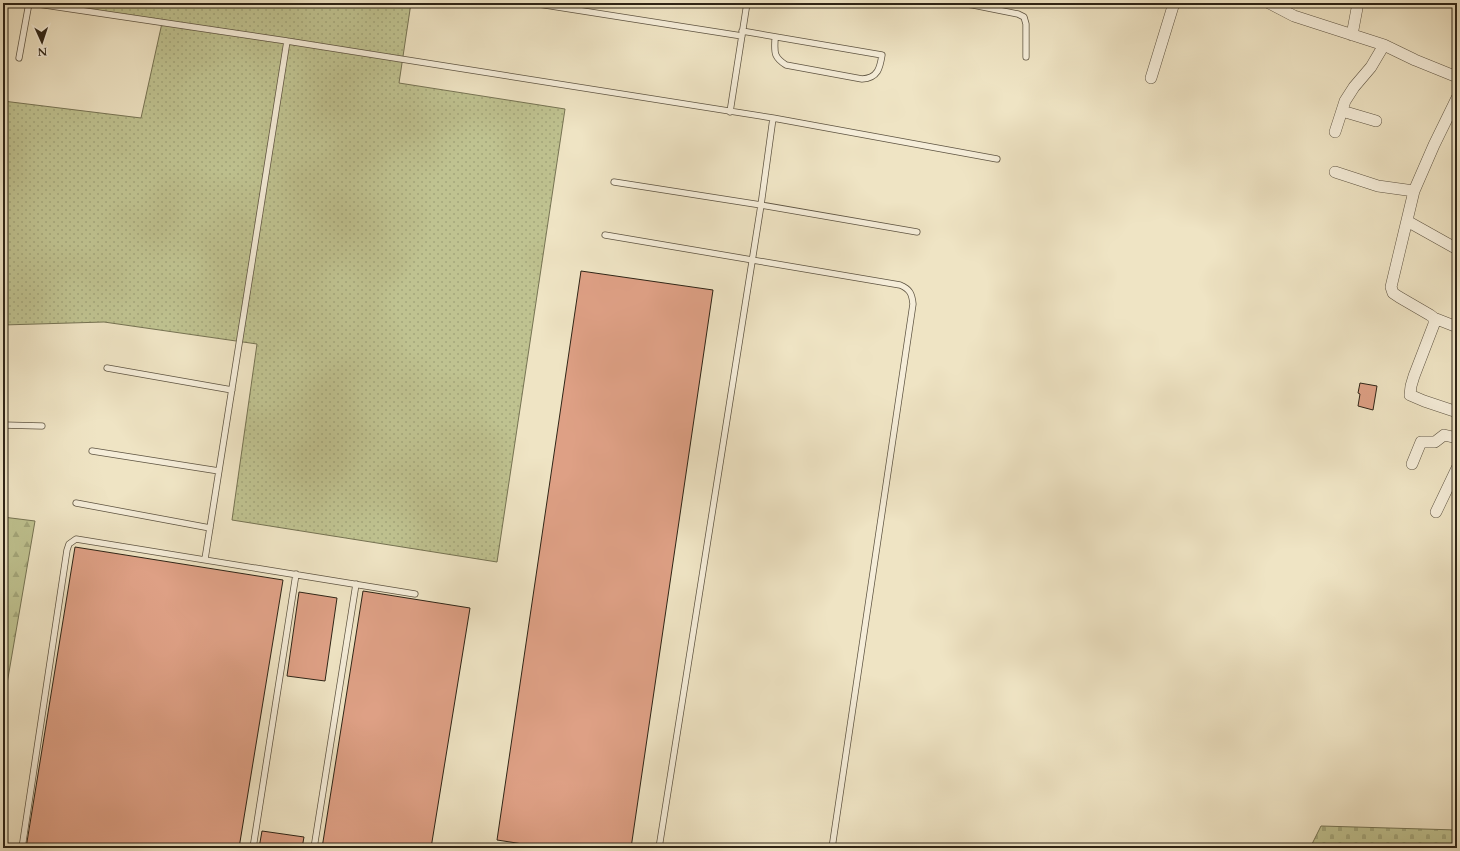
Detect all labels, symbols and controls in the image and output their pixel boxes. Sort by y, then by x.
north arrow [22,22,62,62]
text: N [37,44,48,59]

